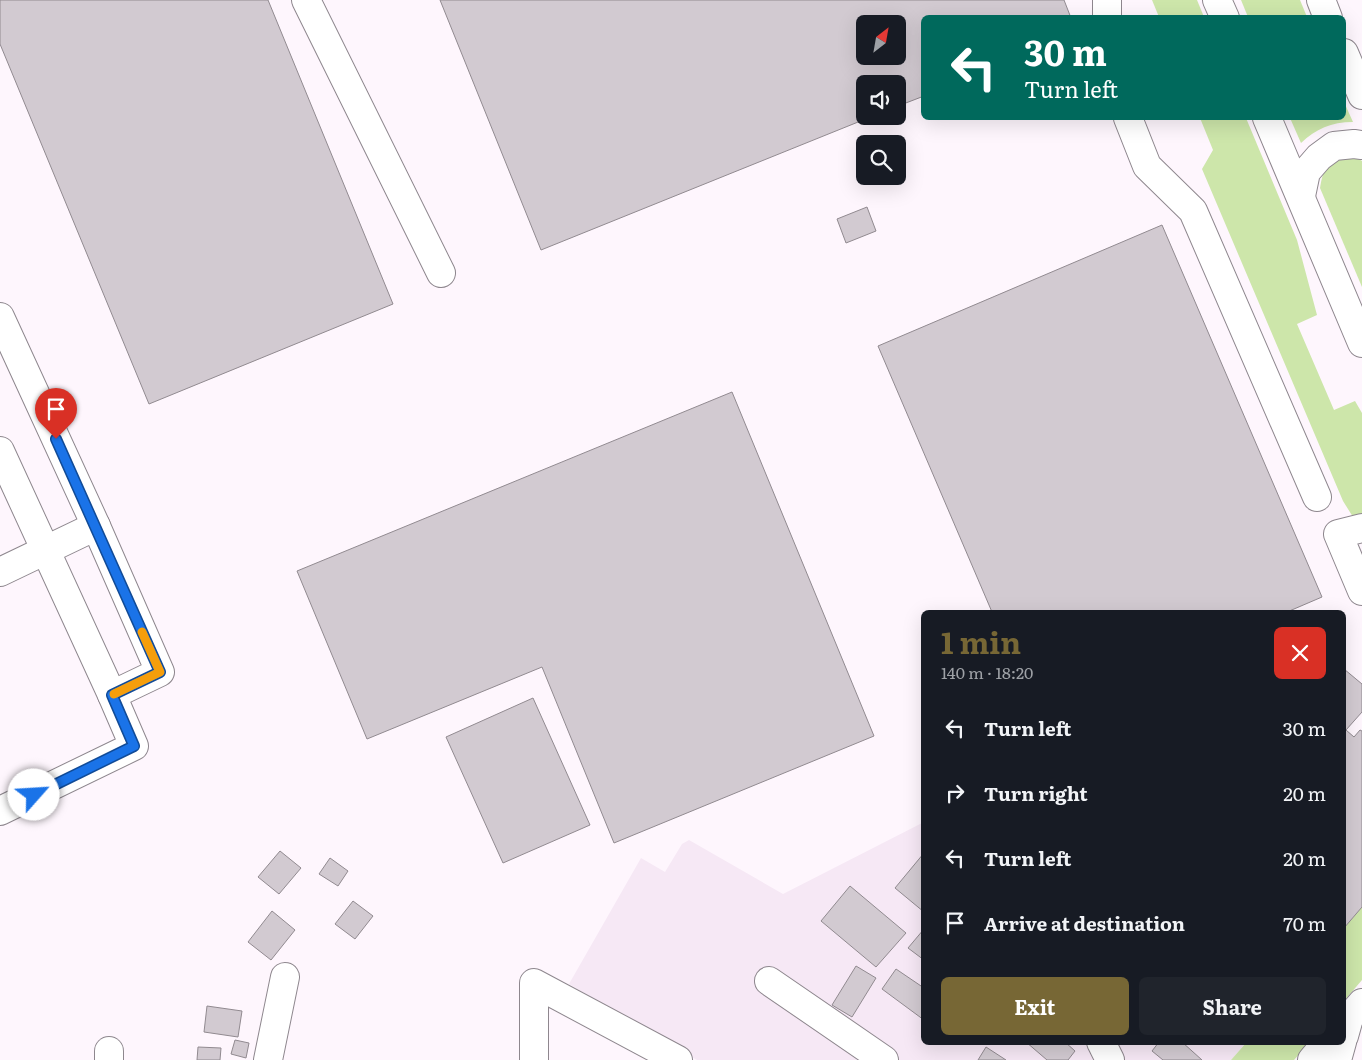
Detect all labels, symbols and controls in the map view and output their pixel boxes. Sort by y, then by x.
north arrow [856,15,906,65]
map controls [856,15,906,185]
text: 30 m [1024,25,1107,77]
icon: left [941,35,1006,100]
text: Turn left [1024,72,1118,105]
button: sound [856,75,906,125]
button: search [856,135,906,185]
pin [35,388,77,439]
icon: arrive [42,395,70,423]
text: 1 min [941,619,1021,663]
button: close [1274,627,1326,679]
text: 140 m · 18:20 [941,660,1033,684]
icon: left [941,714,969,742]
text: Turn left [984,714,1071,742]
text: 30 m [1282,714,1326,742]
position arrow [7,768,59,820]
icon: right [941,779,969,807]
text: Turn right [984,779,1088,807]
text: 20 m [1283,779,1326,807]
icon: left [941,844,969,872]
text: Turn left [984,844,1071,872]
text: 20 m [1283,844,1326,872]
icon: arrive [941,909,969,937]
text: Arrive at destination [984,909,1185,937]
text: 70 m [1283,909,1326,937]
button: Exit [941,977,1129,1035]
button: Share [1139,977,1326,1035]

